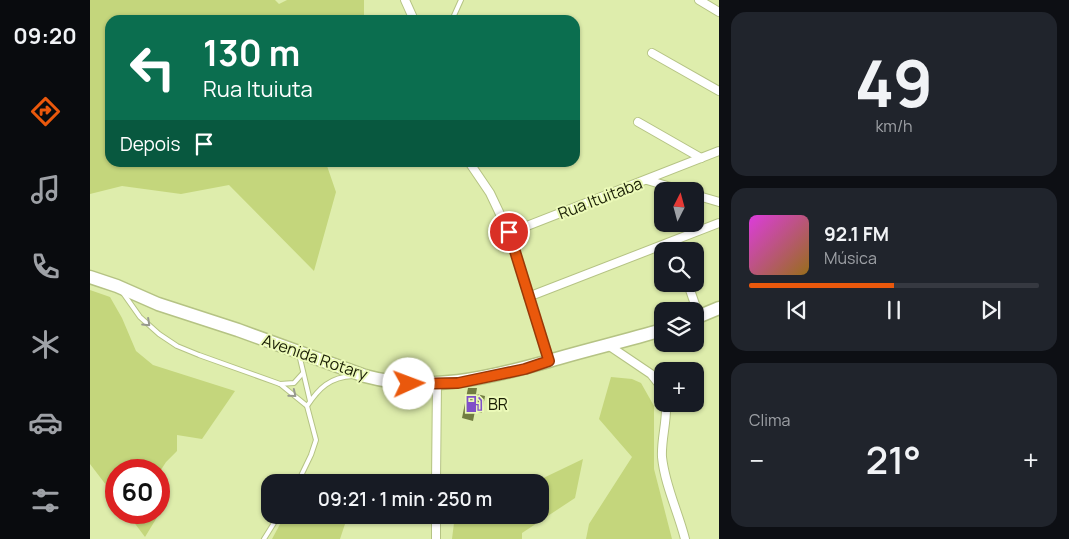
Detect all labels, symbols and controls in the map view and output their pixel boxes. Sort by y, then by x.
text: 09:20 [13,21,77,51]
text: 130 m [203,29,300,77]
icon: left [120,35,185,100]
text: 49 [855,38,933,127]
text: Rua Ituiuta [203,74,313,104]
icon: directions [28,94,63,129]
text: km/h [875,115,913,137]
icon: arrive [190,130,218,158]
text: Depois [120,131,180,157]
icon: music [28,172,63,207]
street label: Rua Ituitaba [555,172,645,224]
north arrow [654,182,704,232]
map controls [654,182,704,412]
pin [488,211,530,253]
icon: arrive [495,218,523,246]
text: 92.1 FM [824,221,889,247]
button: search [654,242,704,292]
text: Música [824,247,877,269]
icon: phone [28,249,63,284]
icon: previous [783,296,811,324]
icon: pause [880,296,908,324]
icon: next [977,296,1005,324]
button: layers [654,302,704,352]
one-way arrow [142,318,151,327]
icon: climate [28,327,63,362]
street label: Avenida Rotary [259,329,371,386]
position arrow [382,357,434,409]
button: + [654,362,704,412]
one-way arrow [288,389,297,398]
place label: BR [488,393,508,415]
fuel station icon: BR [464,394,484,414]
icon: car [28,405,63,440]
text: Clima [749,409,790,431]
text: 21° [866,433,921,485]
text: − [749,441,764,479]
text: + [1023,441,1039,479]
speed limit sign: 60 [105,459,170,524]
icon: filters [28,483,63,518]
text: 09:21 · 1 min · 250 m [318,486,492,512]

